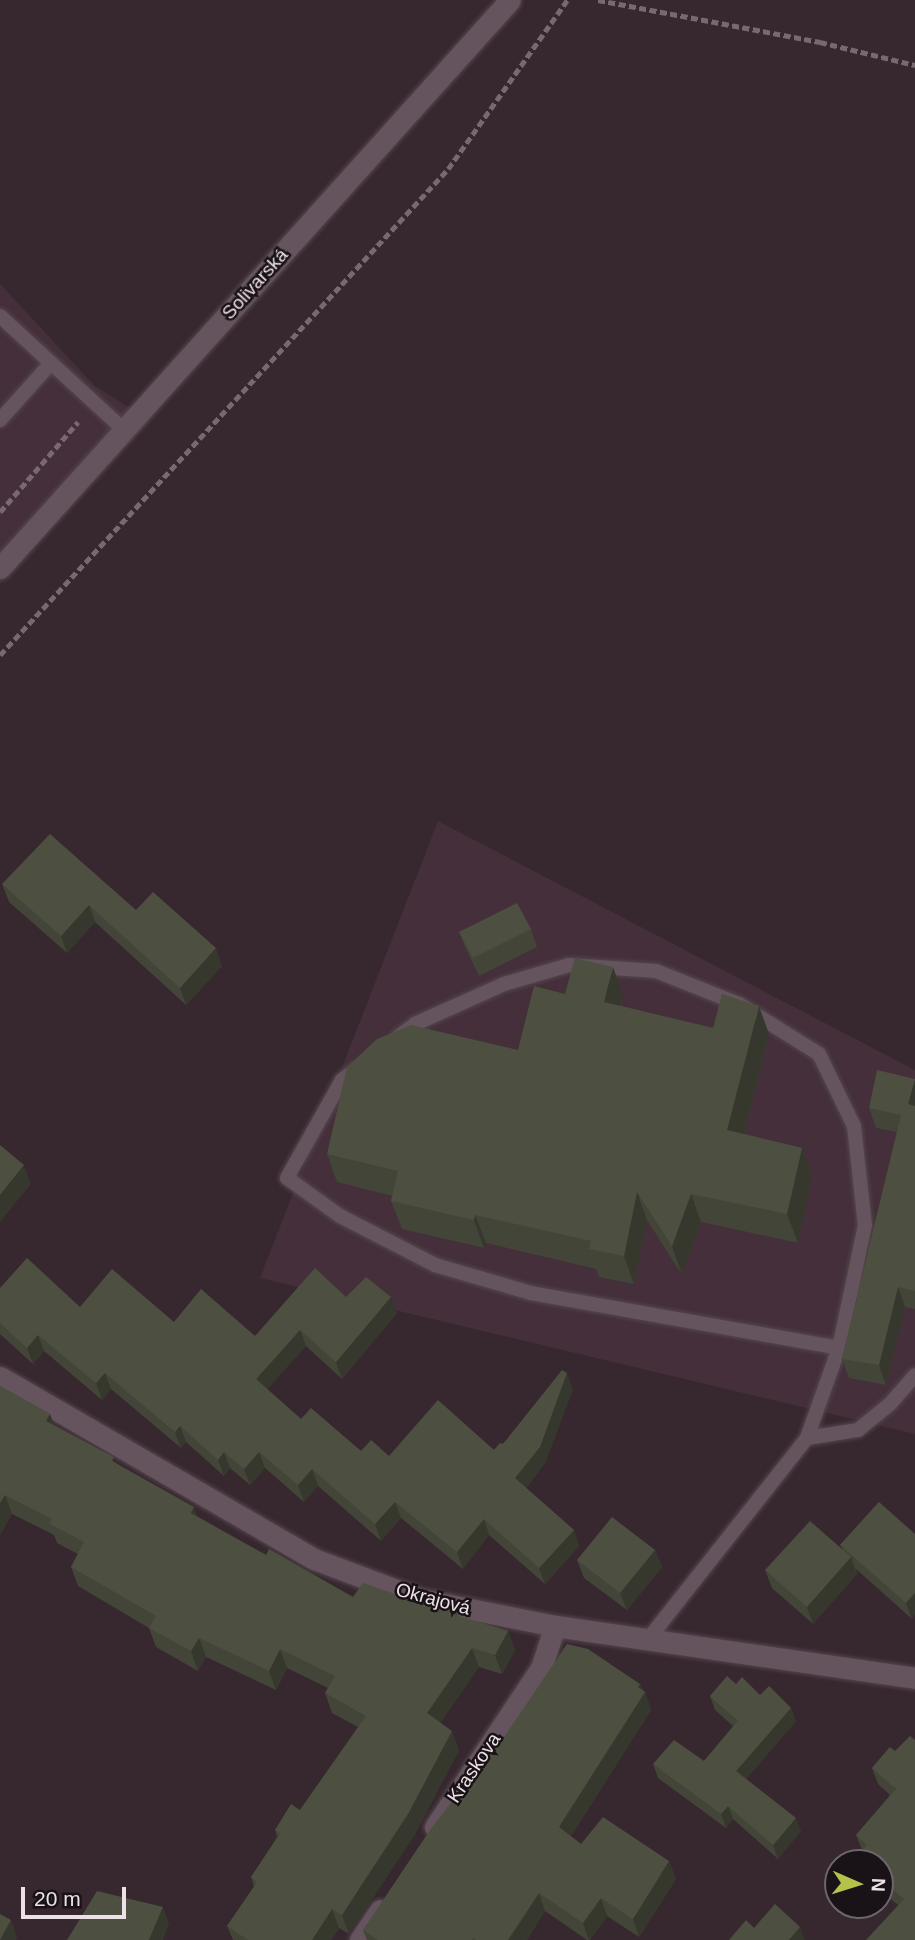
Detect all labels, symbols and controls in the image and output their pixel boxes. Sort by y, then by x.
street label: Solivarská [217,244,293,324]
street label: Okrajová [393,1578,473,1620]
street label: Kraskova [442,1729,506,1807]
north arrow [824,1849,894,1919]
scale bar [24,1874,130,1918]
text: N [868,1878,889,1892]
text: 20 m [34,1887,81,1910]

